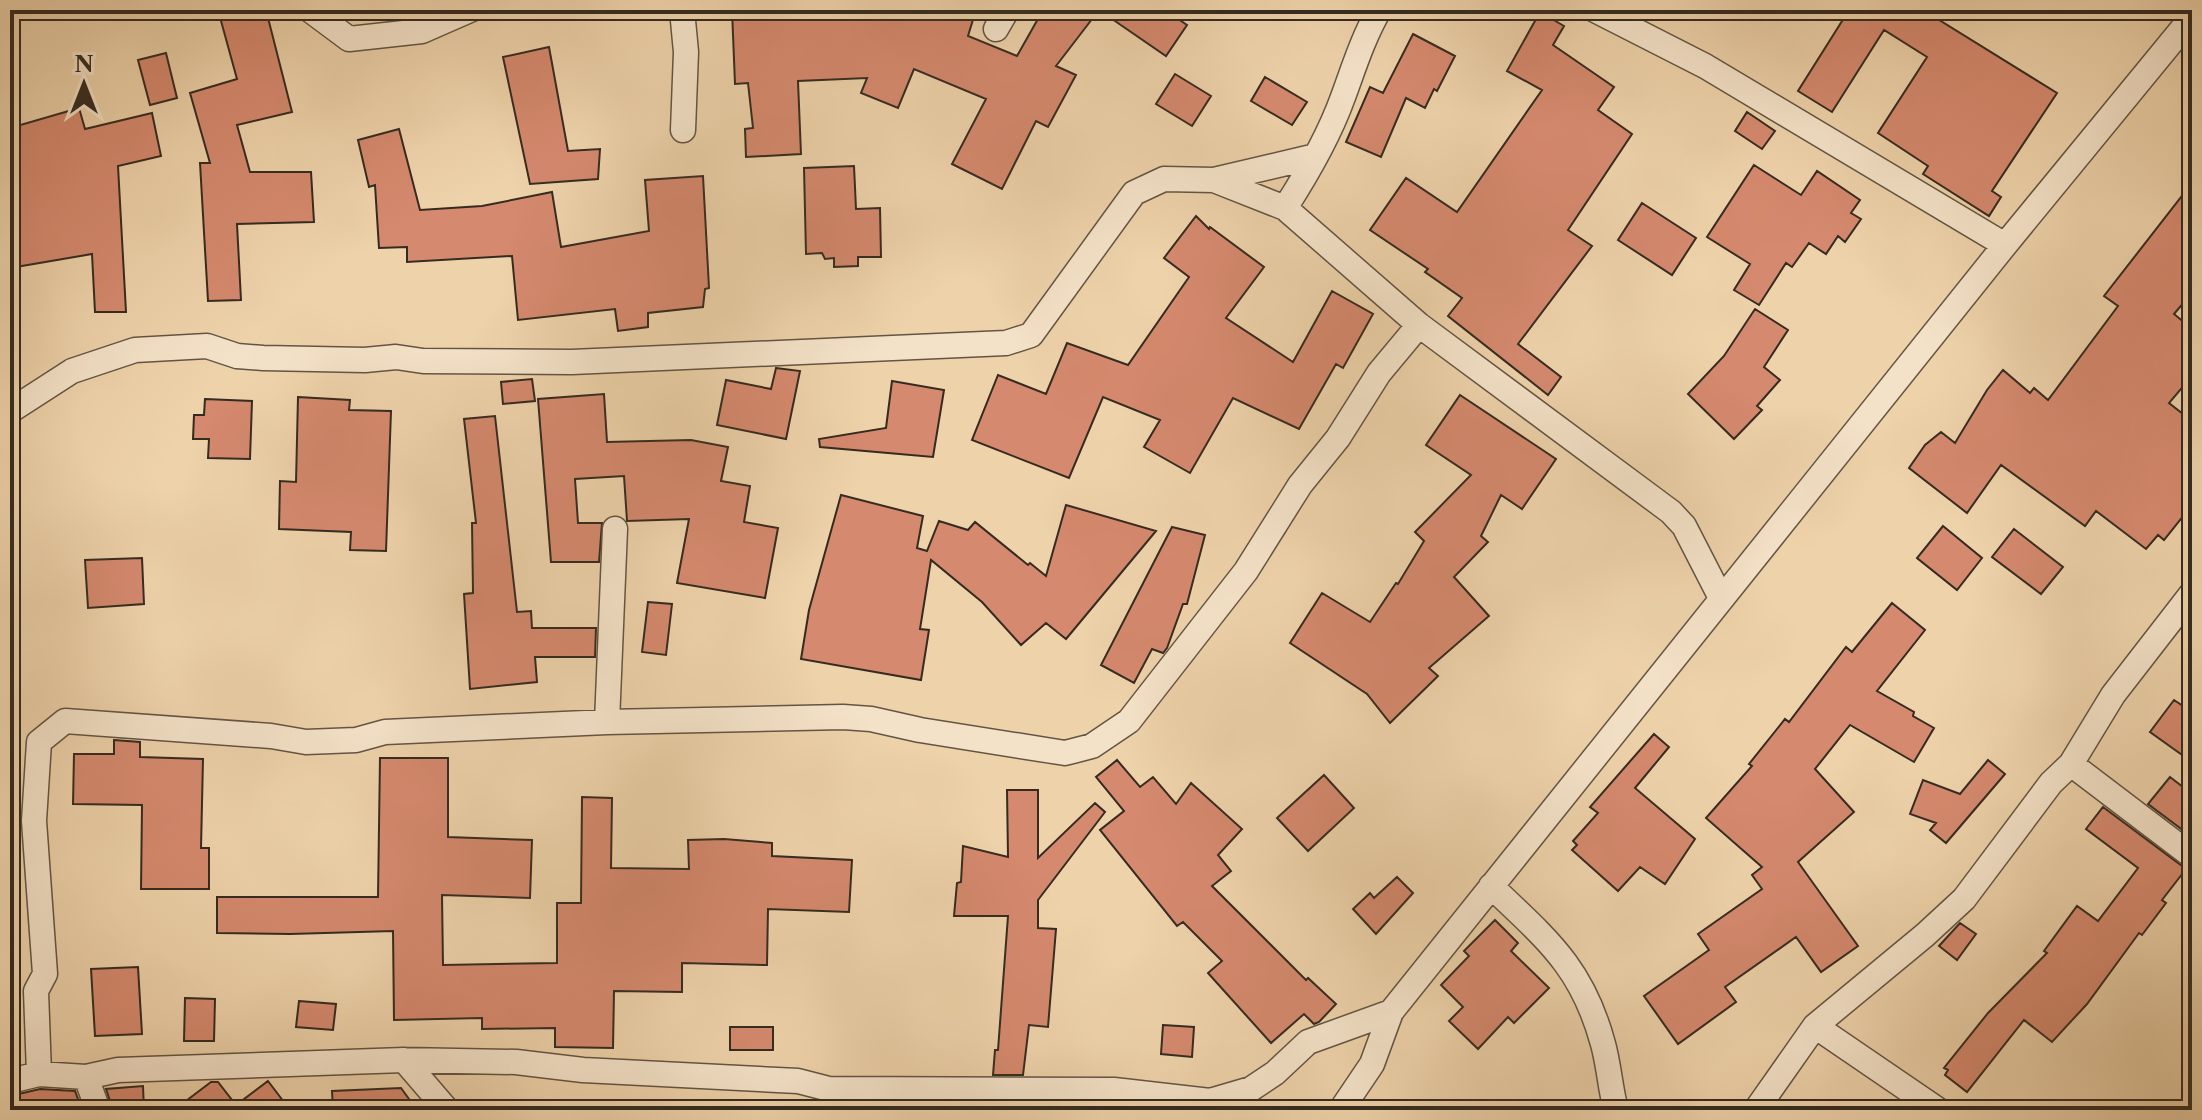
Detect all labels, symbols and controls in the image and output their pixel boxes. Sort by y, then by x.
north arrow [44,44,124,124]
text: N [74,51,94,78]

